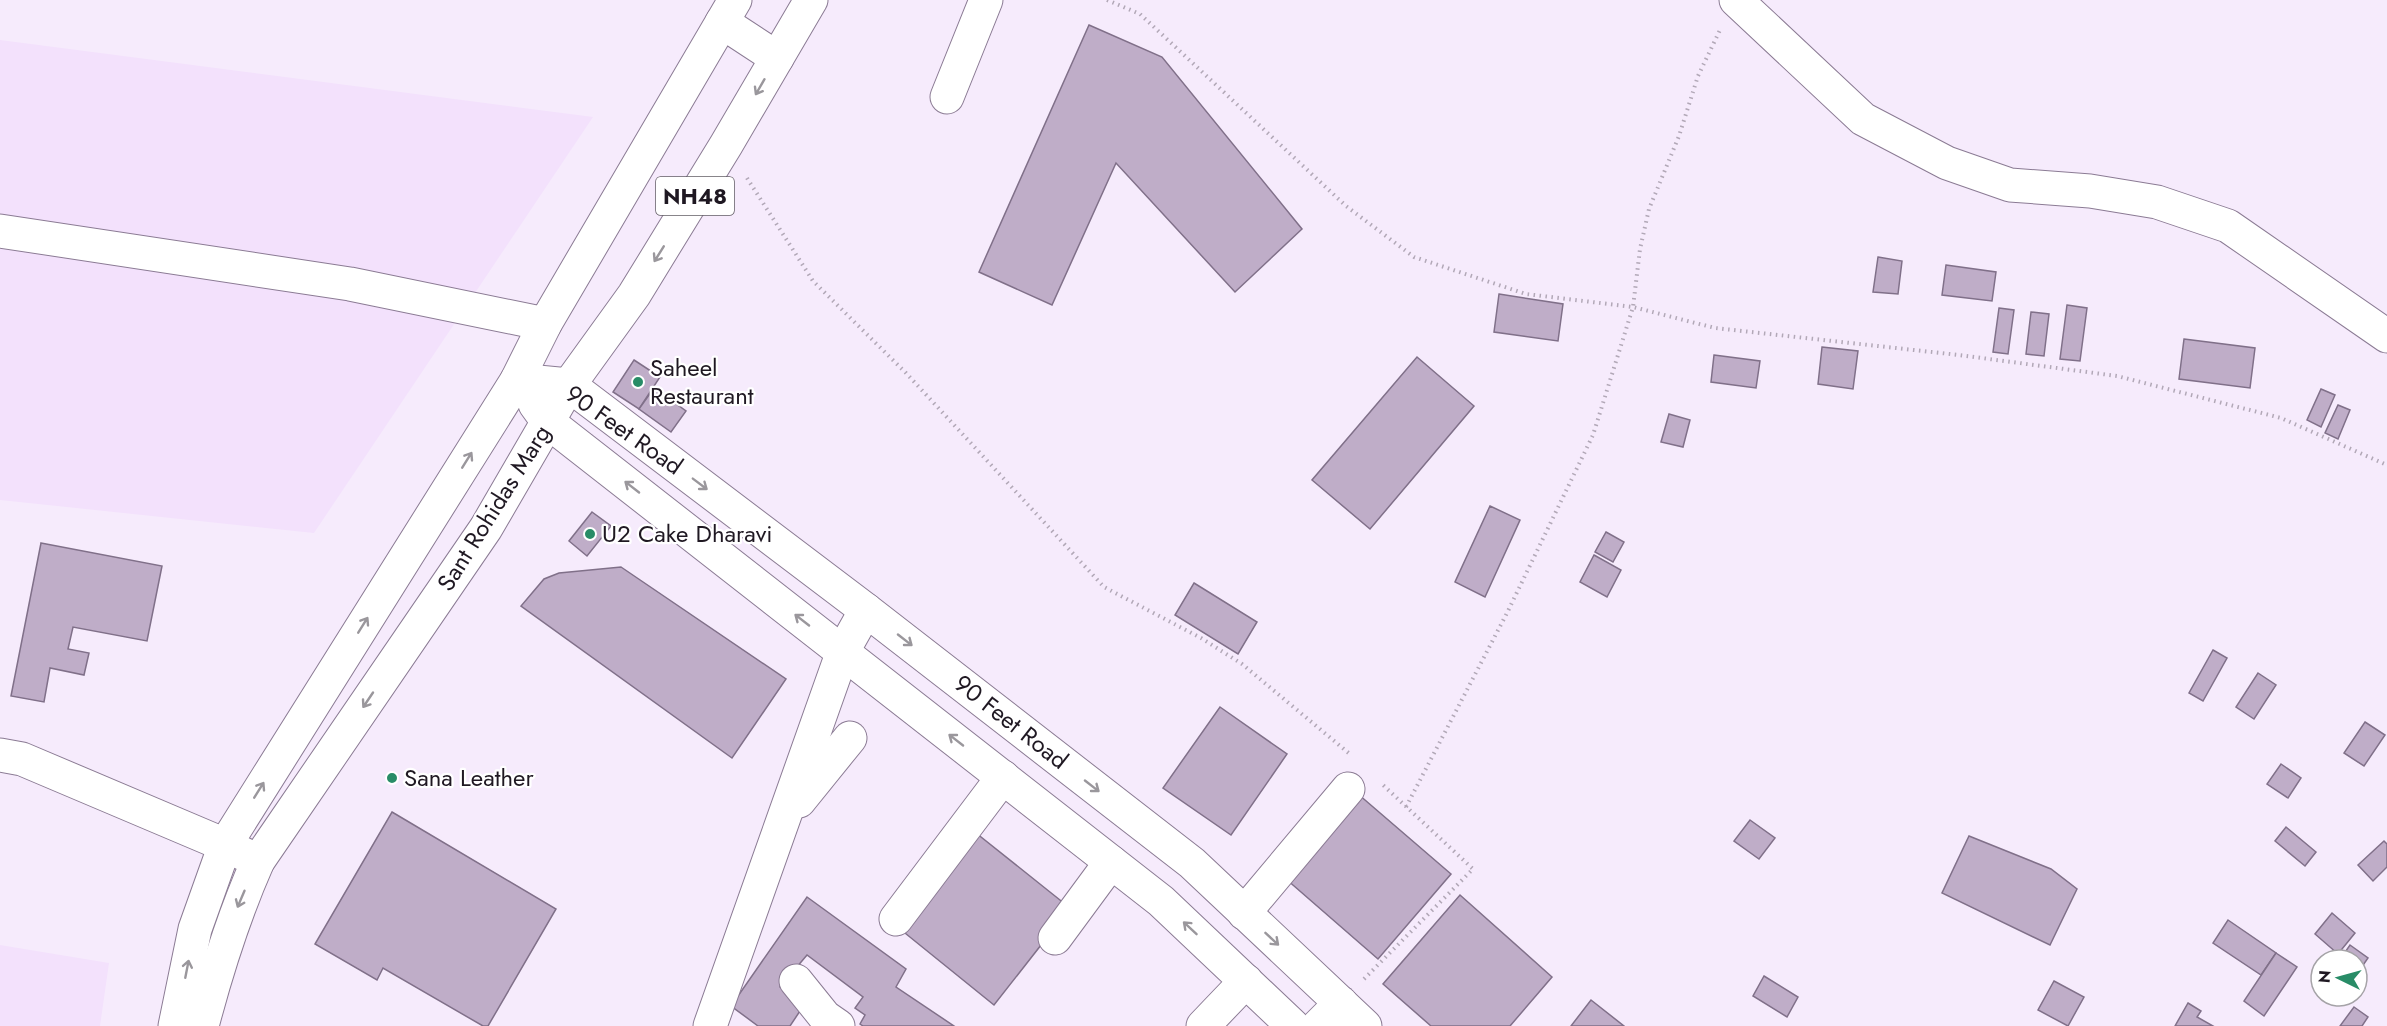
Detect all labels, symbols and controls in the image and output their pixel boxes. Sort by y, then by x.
one-way arrow [753,78,765,95]
road number: NH48 [656,177,734,215]
one-way arrow [653,245,665,262]
place label: Saheel Restaurant [650,350,754,413]
marker: Saheel Restaurant [631,375,645,389]
street label: 90 Feet Road [558,376,690,483]
street label: Sant Rohidas Marg [428,418,559,598]
one-way arrow [462,452,474,469]
one-way arrow [691,478,707,490]
one-way arrow [624,481,640,494]
place label: U2 Cake Dharavi [602,516,773,551]
marker: U2 Cake Dharavi [583,527,597,541]
one-way arrow [795,613,811,626]
one-way arrow [358,617,370,634]
one-way arrow [897,634,913,647]
street label: 90 Feet Road [947,666,1076,777]
one-way arrow [362,691,374,708]
one-way arrow [948,734,964,747]
place label: Sana Leather [404,760,534,795]
marker: Sana Leather [385,771,399,785]
one-way arrow [1084,779,1100,792]
one-way arrow [254,782,266,799]
one-way arrow [235,890,246,908]
one-way arrow [1182,921,1197,935]
one-way arrow [1265,932,1280,946]
north arrow [2309,948,2369,1008]
one-way arrow [182,959,193,979]
text: N [2313,969,2337,984]

